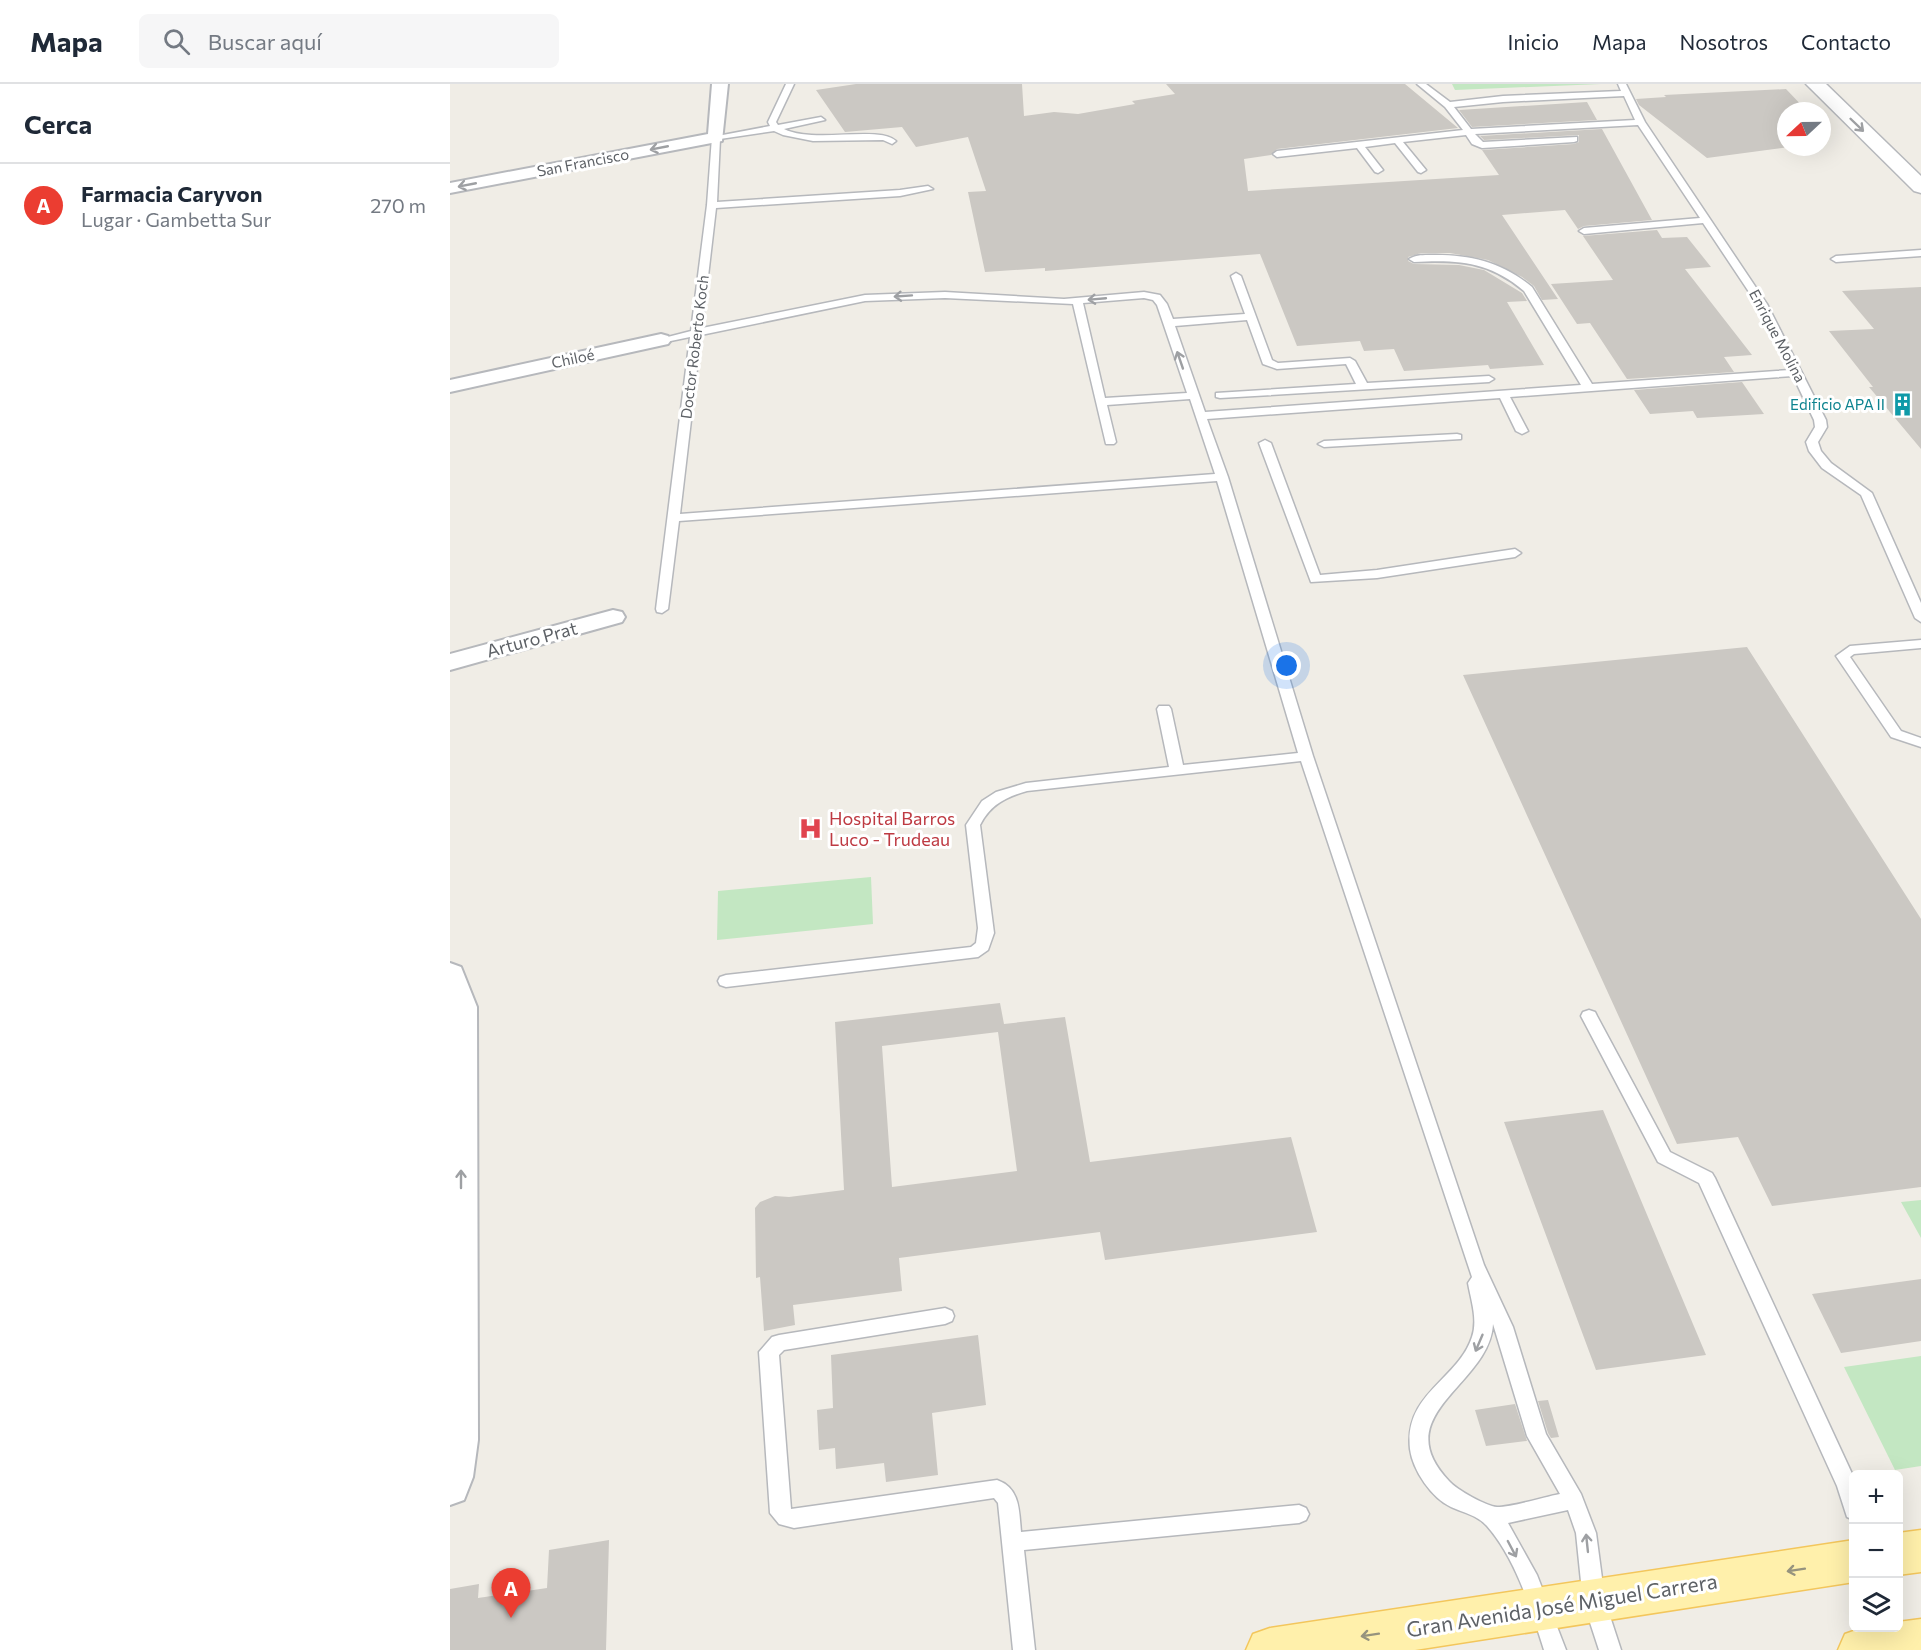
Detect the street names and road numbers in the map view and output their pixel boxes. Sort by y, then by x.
street label: San Francisco [535,144,630,180]
street label: Doctor Roberto Koch [676,274,712,420]
street label: Enrique Molina [1746,286,1810,385]
street label: Chiloé [550,345,596,371]
street label: Arturo Prat [484,616,580,662]
street label: Gran Avenida José Miguel Carrera [1404,1568,1719,1641]

